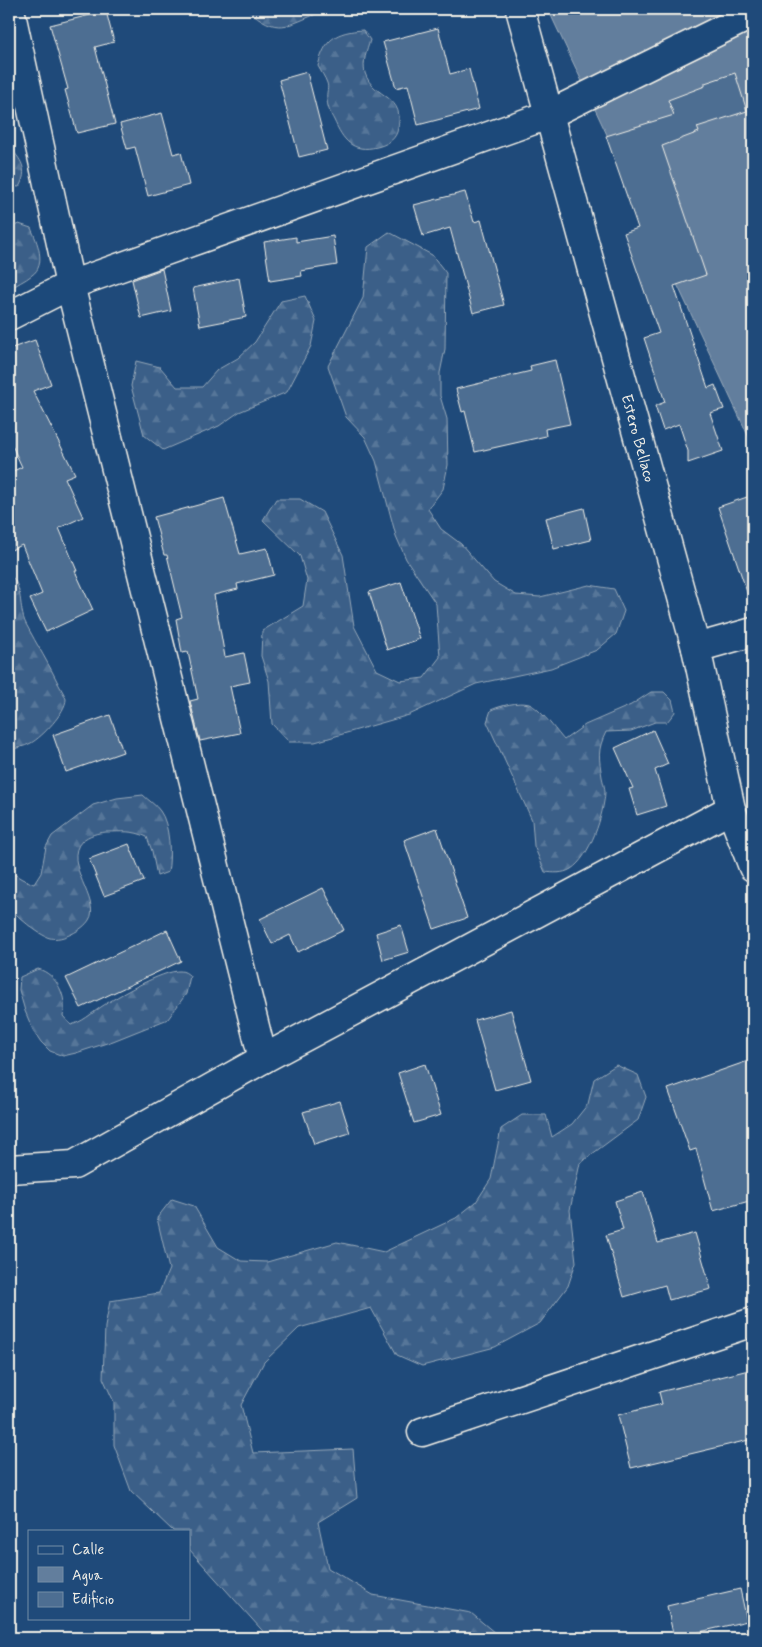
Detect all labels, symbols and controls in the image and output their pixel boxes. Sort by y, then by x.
street label: Estero Bellaco [616,392,660,485]
legend [28,1530,190,1620]
text: Calle [72,1540,104,1560]
text: Agua [72,1566,104,1586]
text: Edificio [72,1590,114,1610]

